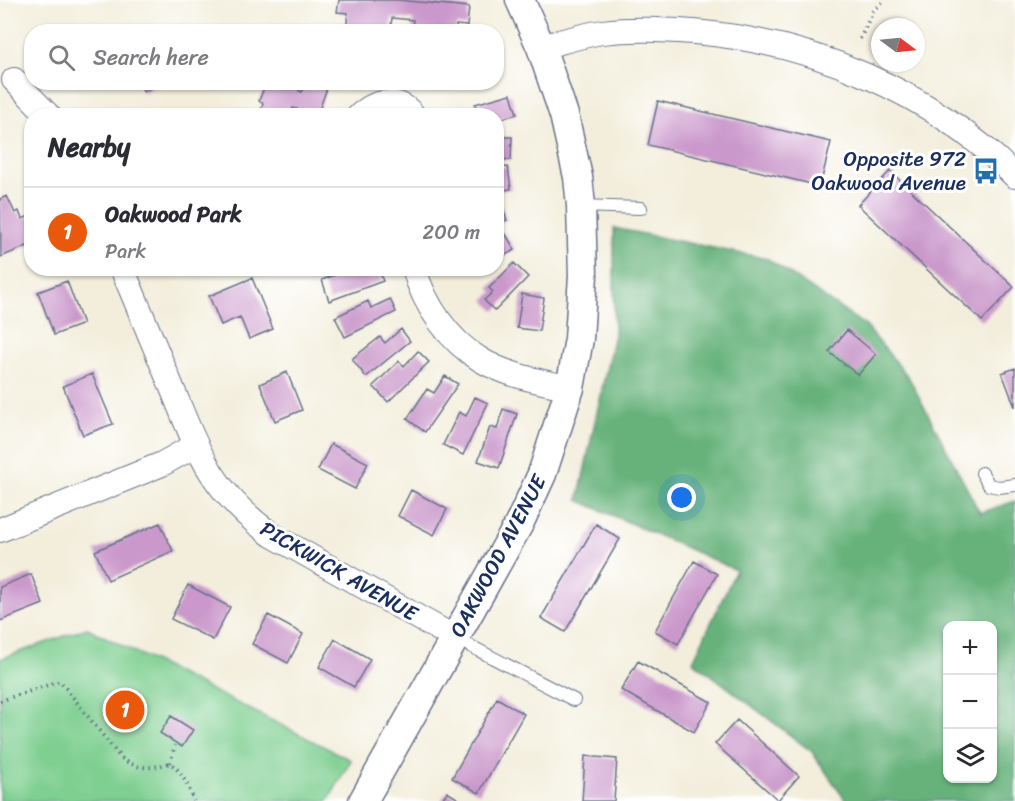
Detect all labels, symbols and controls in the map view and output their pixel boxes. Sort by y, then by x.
north arrow [871,18,925,72]
search box [24,24,504,90]
text: Search here [93,38,209,77]
icon: search [45,41,78,74]
text: Nearby [48,124,130,170]
place label: Opposite 972 Oakwood Avenue [812,140,966,202]
bus stop icon: Opposite 972 Oakwood Avenue [971,156,1001,186]
text: Oakwood Park [105,195,242,234]
text: 1 [63,215,72,250]
text: 200 m [423,215,480,250]
text: Park [105,234,146,269]
street label: OAKWOOD AVENUE [439,467,558,644]
your location [667,483,696,512]
street label: PICKWICK AVENUE [253,510,426,632]
map controls [943,621,997,783]
button: + [943,621,997,675]
button: − [943,675,997,729]
pin: 1 [106,688,144,732]
button: layers [943,729,997,783]

